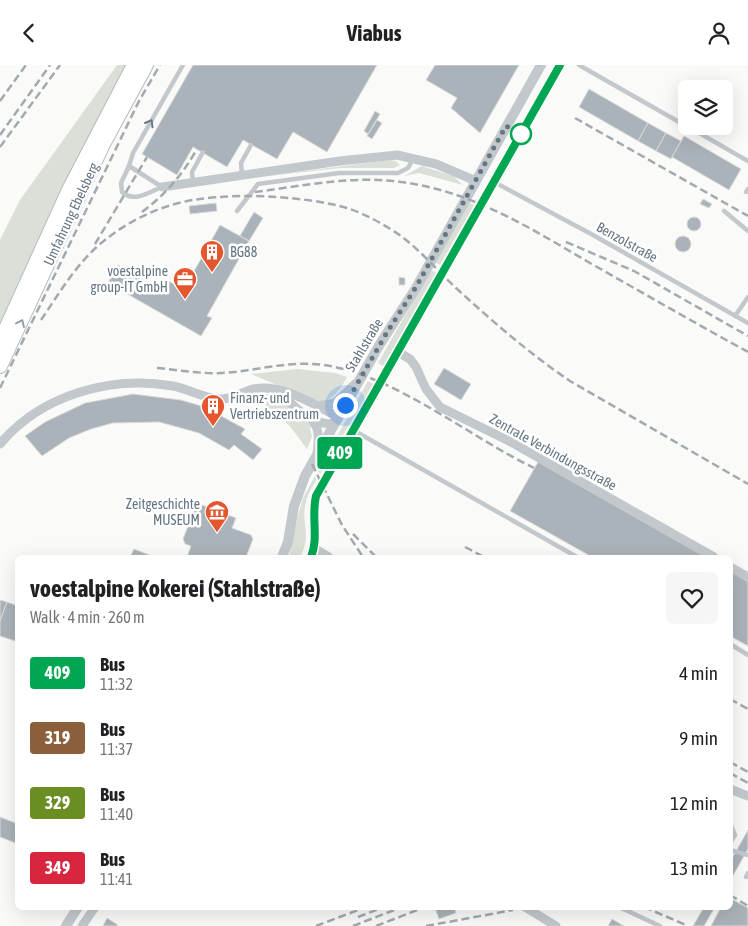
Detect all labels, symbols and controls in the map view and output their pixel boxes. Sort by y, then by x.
icon: back [15,19,43,47]
icon: person [705,19,733,47]
text: Viabus [347,20,401,46]
map controls [678,80,733,135]
button: layers [678,80,733,135]
one-way arrow [144,119,154,128]
unlabelled marker [510,123,532,145]
street label: Umfahrung Ebelsberg [40,160,102,268]
street label: Benzolstraße [594,219,660,265]
building icon: BG88 [199,239,225,273]
place label: BG88 [230,244,258,260]
place label: voestalpine group-IT GmbH [90,263,168,295]
office icon: voestalpine group-IT GmbH [172,266,198,300]
street label: Stahlstraße [342,316,386,374]
one-way arrow [15,319,25,328]
place label: Finanz- und Vertriebszentrum [230,390,319,422]
building icon: Finanz- und Vertriebszentrum [200,393,226,427]
your location [333,393,358,418]
street label: Zentrale Verbindungsstraße [487,410,619,494]
line badge: 409 [311,437,369,469]
text: 409 [327,442,353,463]
place label: Zeitgeschichte MUSEUM [126,496,200,528]
museum icon: Zeitgeschichte MUSEUM [204,499,230,533]
button: heart [666,572,718,624]
text: voestalpine Kokerei (Stahlstraße) [30,575,321,602]
text: Walk · 4 min · 260 m [30,608,144,626]
text: Bus [100,653,125,675]
text: 409 [45,662,70,683]
text: 4 min [679,662,718,684]
text: 11:32 [100,675,133,693]
text: Bus [100,718,125,740]
text: 319 [45,727,70,748]
text: 9 min [679,727,718,749]
text: 11:37 [100,740,133,758]
text: Bus [100,783,125,805]
text: 329 [45,792,70,813]
text: 12 min [670,792,718,814]
text: 11:40 [100,805,133,823]
text: Bus [100,848,125,870]
text: 349 [45,857,70,878]
text: 13 min [670,857,718,879]
text: 11:41 [100,870,133,888]

